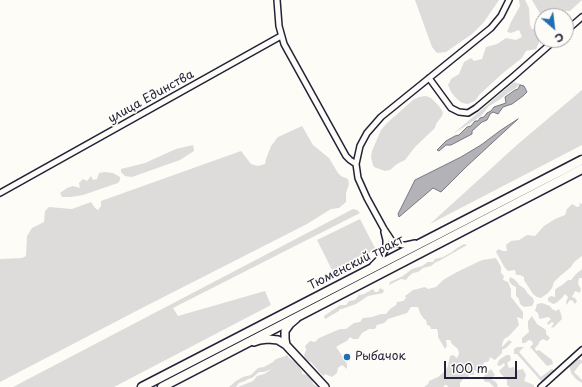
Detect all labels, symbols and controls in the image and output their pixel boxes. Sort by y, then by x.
north arrow [534,8,574,48]
text: С [552,29,567,48]
street label: улица Единства [106,67,196,127]
street label: Тюменский тракт [306,233,406,293]
place label: Рыбачок [355,350,406,364]
marker: Рыбачок [342,352,352,362]
scale bar [446,353,519,379]
text: 100 m [451,359,488,377]

